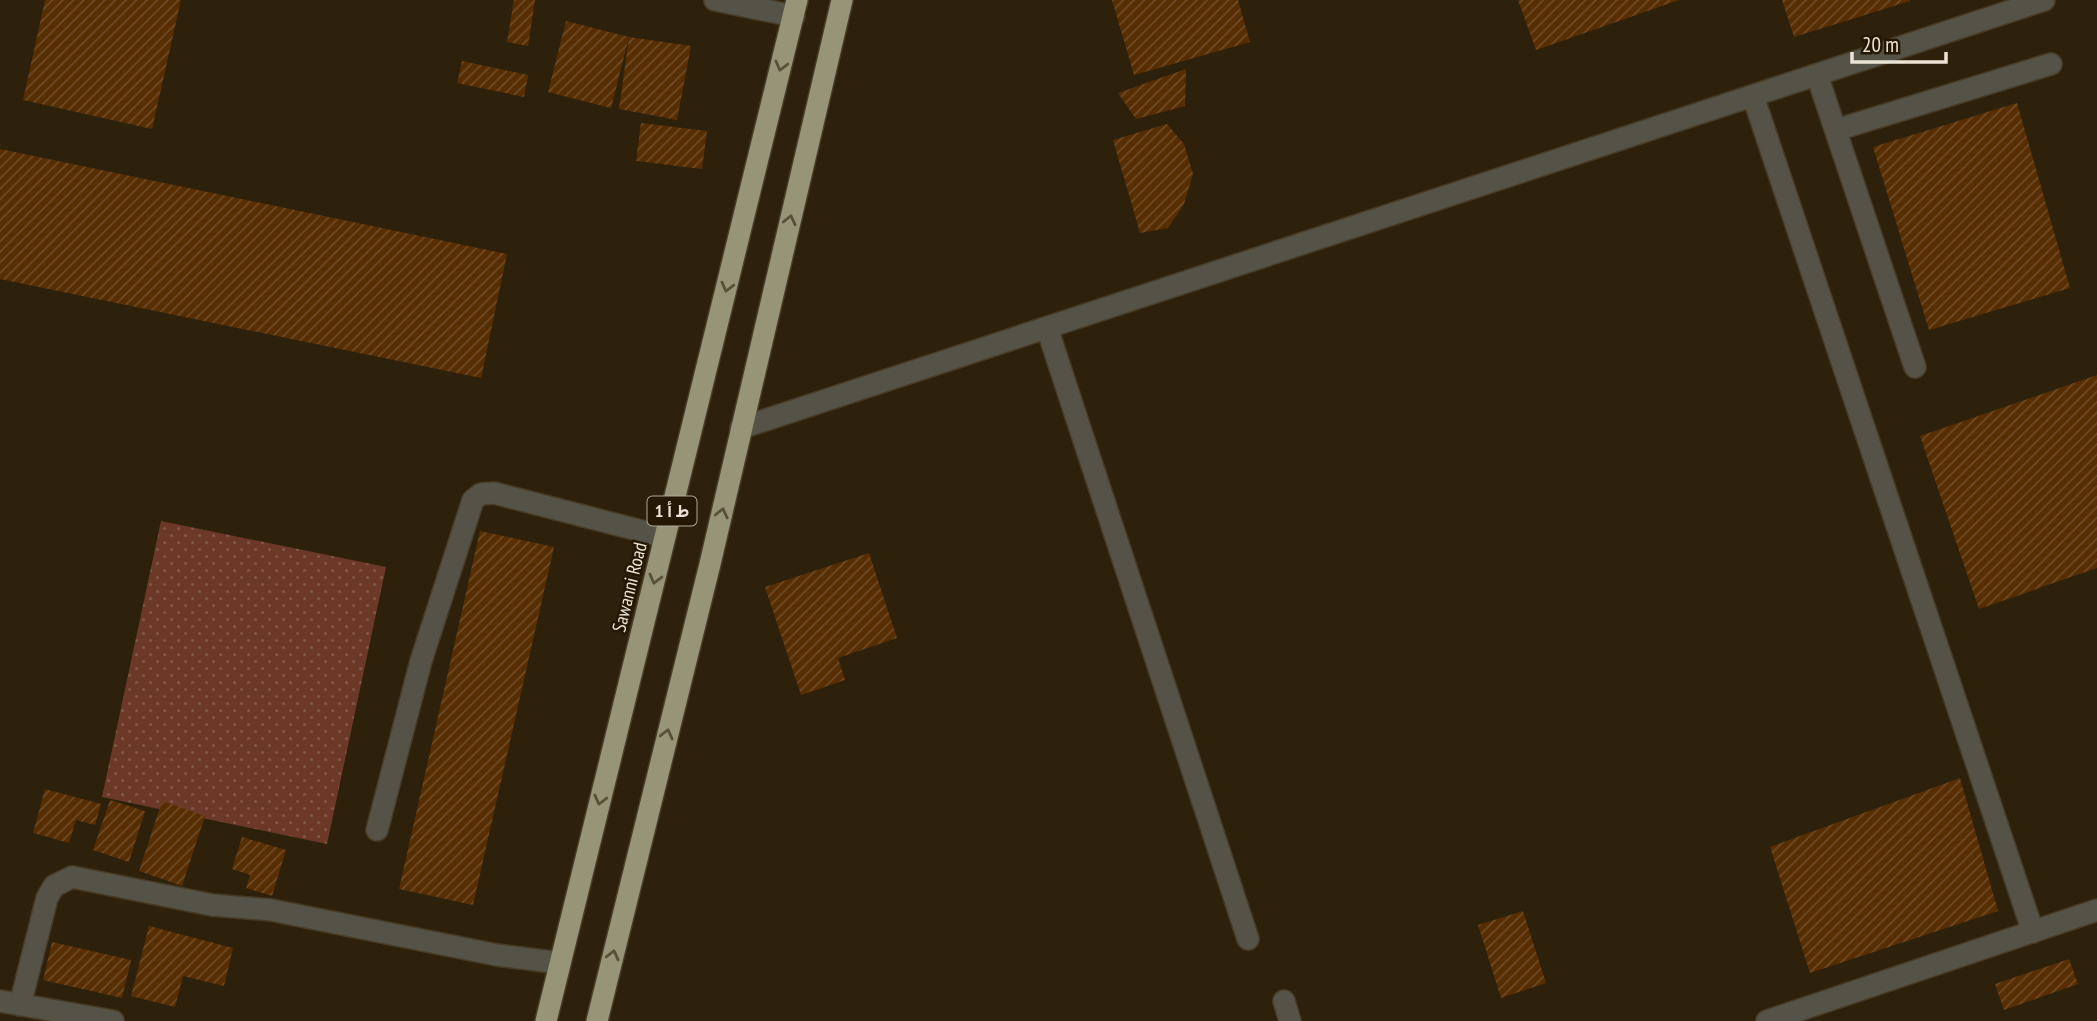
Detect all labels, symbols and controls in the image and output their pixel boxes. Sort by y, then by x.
scale bar [1852,21,1946,65]
text: 20 m [1862,31,1899,58]
one-way arrow [775,60,789,72]
one-way arrow [782,214,797,226]
one-way arrow [721,281,736,293]
road number: ط أ 1 [648,496,696,526]
one-way arrow [713,507,728,519]
street label: Sawanni Road [606,540,652,634]
one-way arrow [649,573,663,585]
one-way arrow [659,728,674,740]
one-way arrow [594,794,608,806]
one-way arrow [605,949,619,961]

